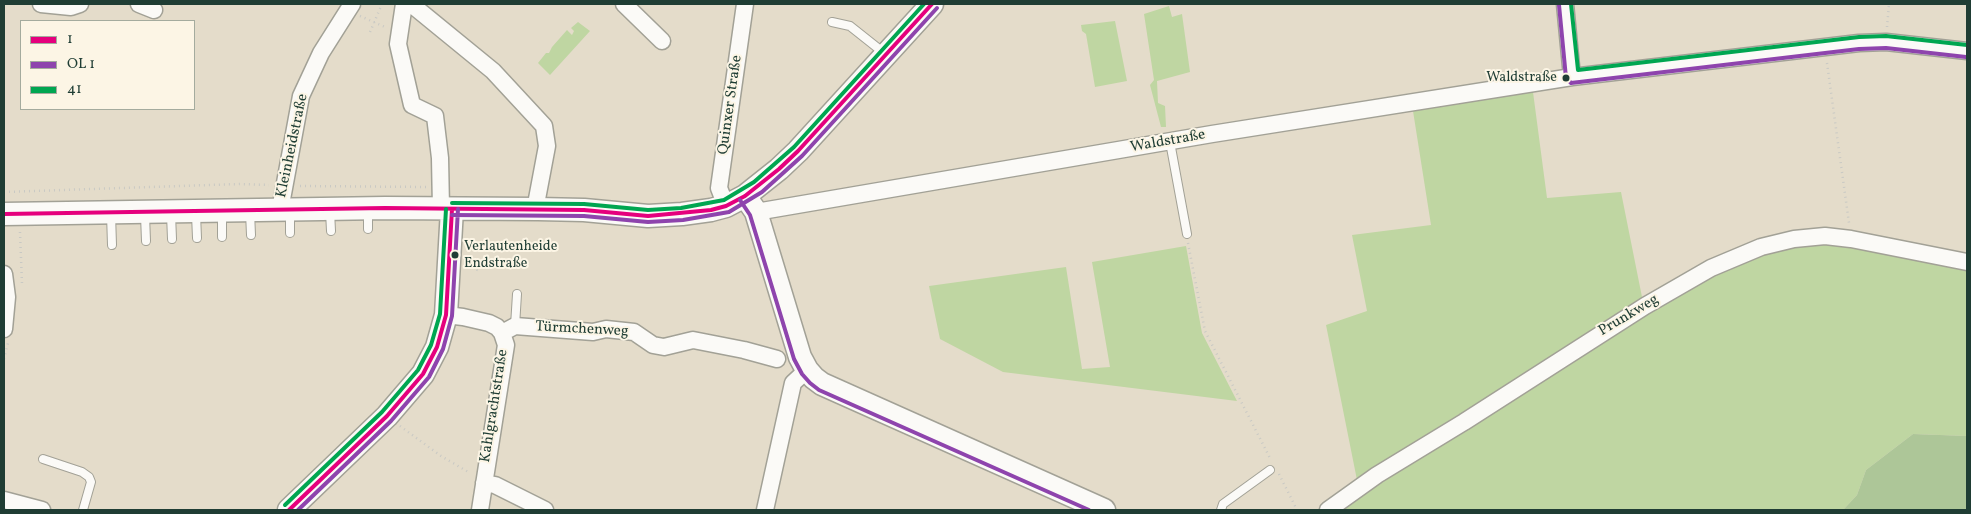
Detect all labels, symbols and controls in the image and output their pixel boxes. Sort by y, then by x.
legend [20,20,195,110]
text: 1 [67,29,73,50]
text: OL 1 [67,54,95,75]
street label: Quinxer Straße [715,54,747,156]
place label: Waldstraße [1486,70,1557,86]
marker: Waldstraße [1561,73,1571,83]
text: 41 [67,79,82,100]
street label: Kleinheidstraße [273,92,313,200]
street label: Waldstraße [1129,127,1207,157]
place label: Verlautenheide Endstraße [464,239,557,272]
marker: Verlautenheide Endstraße [450,250,460,260]
street label: Prunkweg [1596,291,1662,341]
street label: Türmchenweg [535,319,629,341]
street label: Kahlgrachtstraße [477,348,513,464]

